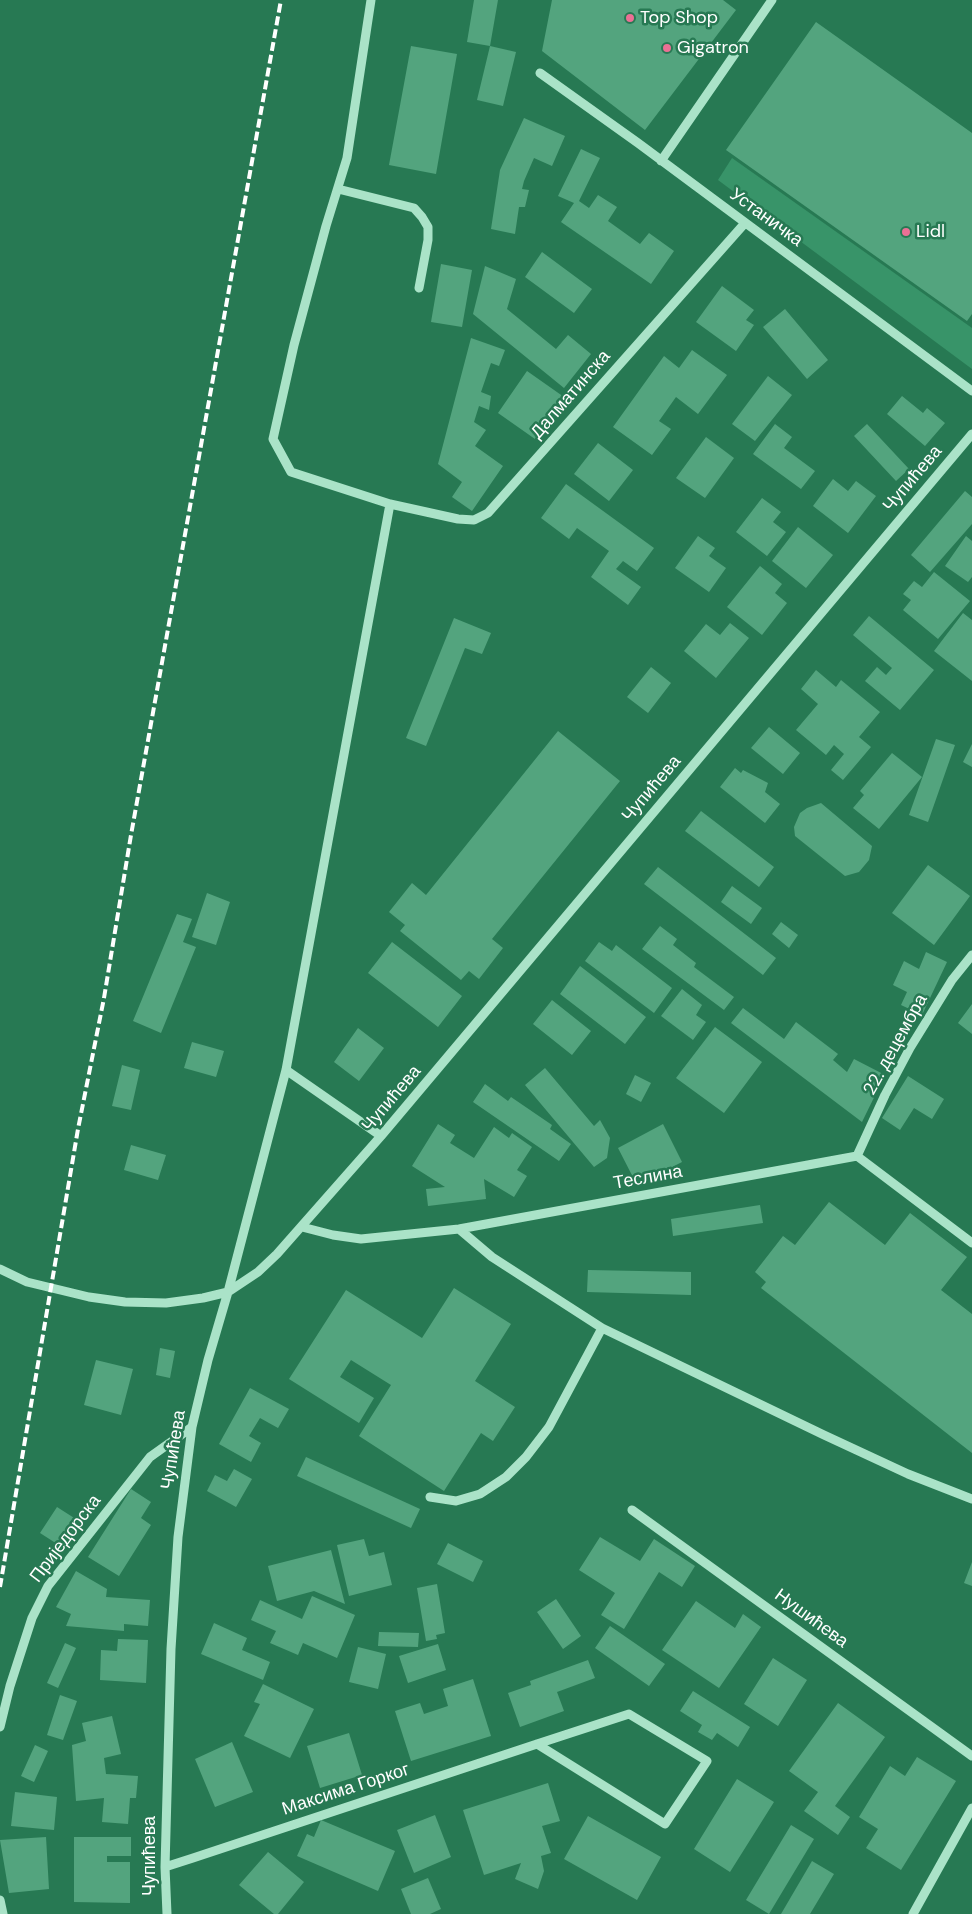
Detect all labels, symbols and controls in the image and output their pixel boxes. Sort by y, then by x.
place label: Top Shop [640,7,718,29]
marker: Top Shop [624,12,636,24]
place label: Gigatron [677,37,749,59]
marker: Gigatron [661,42,673,54]
street label: Устаничка [725,184,807,252]
place label: Lidl [916,221,945,243]
marker: Lidl [900,226,912,238]
street label: Далматинска [527,346,615,444]
street label: Чупићева [879,441,947,517]
street label: Чупићева [618,751,686,827]
street label: 22. децембра [859,991,933,1099]
street label: Чупићева [358,1061,426,1137]
street label: Теслина [612,1161,684,1195]
street label: Чупићева [157,1409,191,1491]
street label: Приједорска [26,1491,106,1587]
street label: Нушићева [770,1585,852,1653]
street label: Максима Горког [280,1759,412,1821]
street label: Чупићева [139,1816,161,1896]

